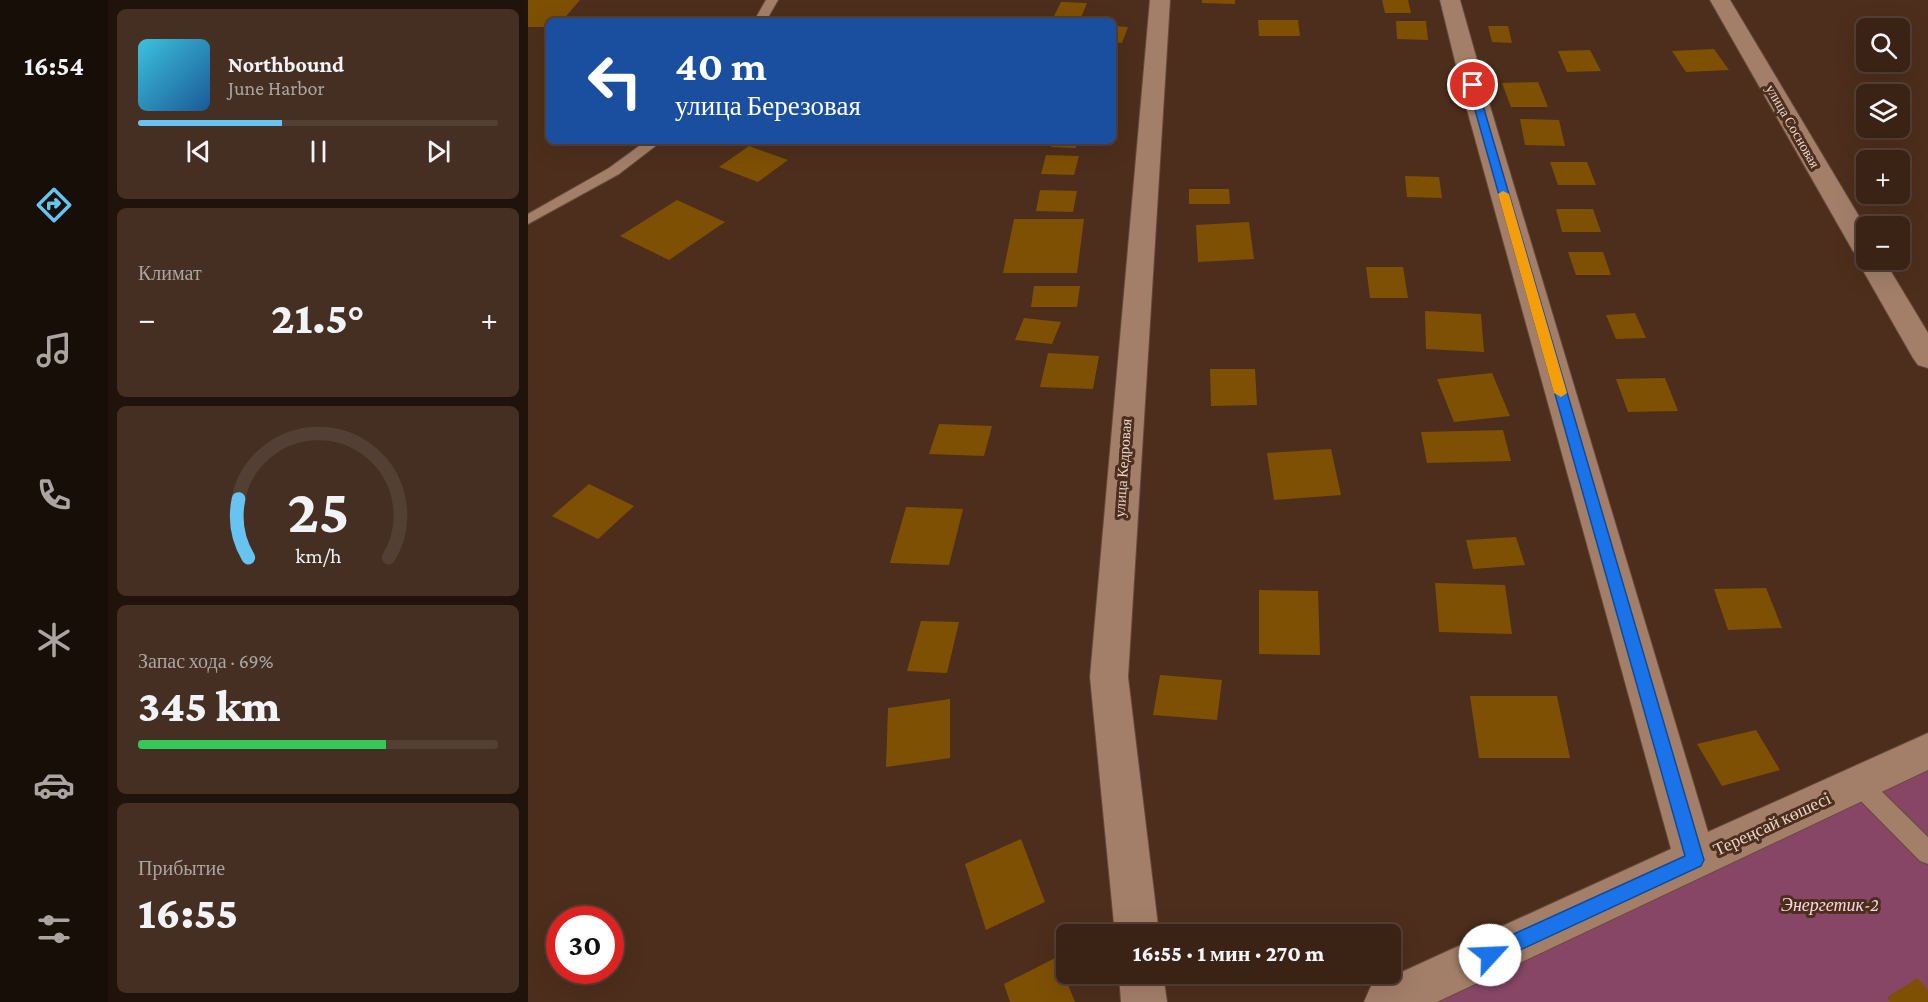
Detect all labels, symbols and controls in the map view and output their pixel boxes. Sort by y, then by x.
map controls [1856,18,1910,270]
button: search [1856,18,1910,72]
icon: left [576,42,654,120]
text: 40 m [675,42,767,89]
text: 16:54 [24,51,84,81]
text: Northbound [228,52,344,77]
pin [1447,59,1498,110]
icon: arrive [1456,68,1489,101]
text: June Harbor [228,77,325,99]
street label: улица Сосновая [1763,81,1824,171]
button: layers [1856,84,1910,138]
text: улица Березовая [675,91,861,121]
icon: previous [182,135,215,168]
icon: pause [302,135,335,168]
icon: next [422,135,455,168]
button: + [1856,150,1910,204]
icon: directions [33,184,75,226]
button: − [1856,216,1910,270]
text: Климат [138,262,202,284]
text: 21.5° [271,293,365,343]
text: − [138,300,155,337]
text: + [481,300,498,337]
icon: music [33,329,75,371]
street label: улица Кедровая [1112,418,1134,518]
icon: phone [33,474,75,516]
text: 25 [287,476,349,545]
text: km/h [295,544,342,568]
icon: climate [33,619,75,661]
text: Запас хода · 69% [138,650,273,672]
text: 345 km [138,681,280,731]
icon: car [33,764,75,806]
street label: Тереңсай көшесі [1710,788,1834,860]
text: Прибытие [138,857,225,879]
text: 16:55 [138,888,238,938]
park label: Энергетик-2 [1781,895,1879,915]
speed limit sign: 30 [546,906,624,984]
icon: filters [33,908,75,950]
position arrow [1458,923,1522,987]
text: 16:55 · 1 мин · 270 m [1133,941,1324,966]

